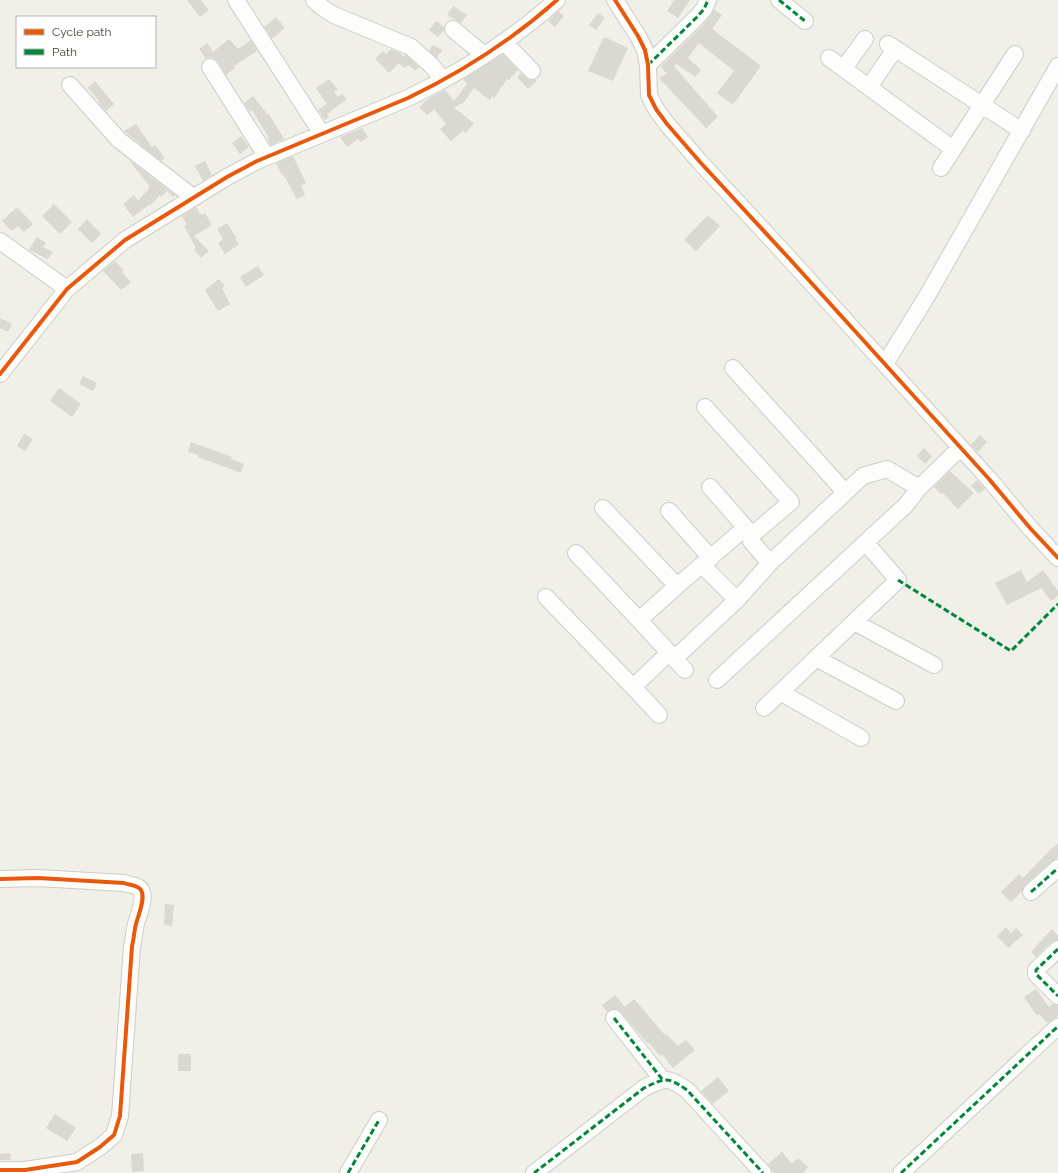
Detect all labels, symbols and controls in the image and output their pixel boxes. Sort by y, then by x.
legend [16,16,156,68]
text: Cycle path [52,25,111,39]
text: Path [52,45,77,59]

